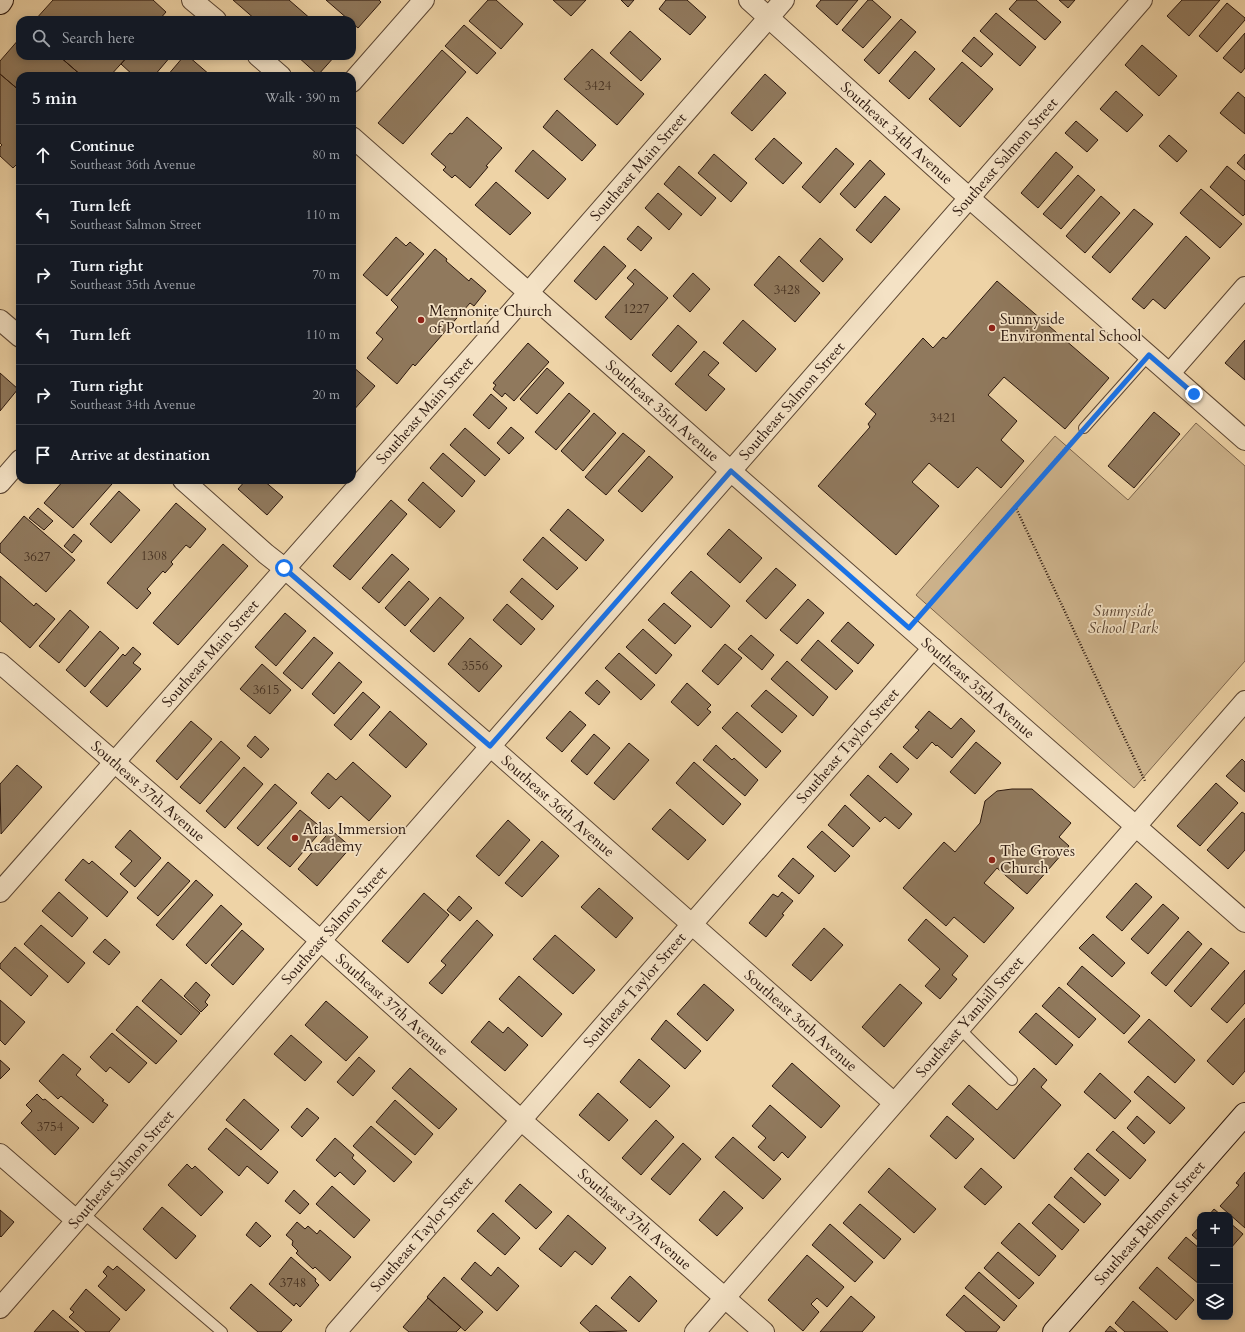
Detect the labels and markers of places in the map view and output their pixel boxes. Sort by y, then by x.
place label: Mennonite Church of Portland [429,301,553,338]
place label: Sunnyside Environmental School [1000,309,1142,346]
marker: Mennonite Church of Portland [416,315,426,325]
marker: Sunnyside Environmental School [987,323,997,333]
place label: Atlas Immersion Academy [303,819,407,856]
marker: Atlas Immersion Academy [290,833,300,843]
place label: The Groves Church [1000,841,1075,878]
marker: The Groves Church [987,855,997,865]

